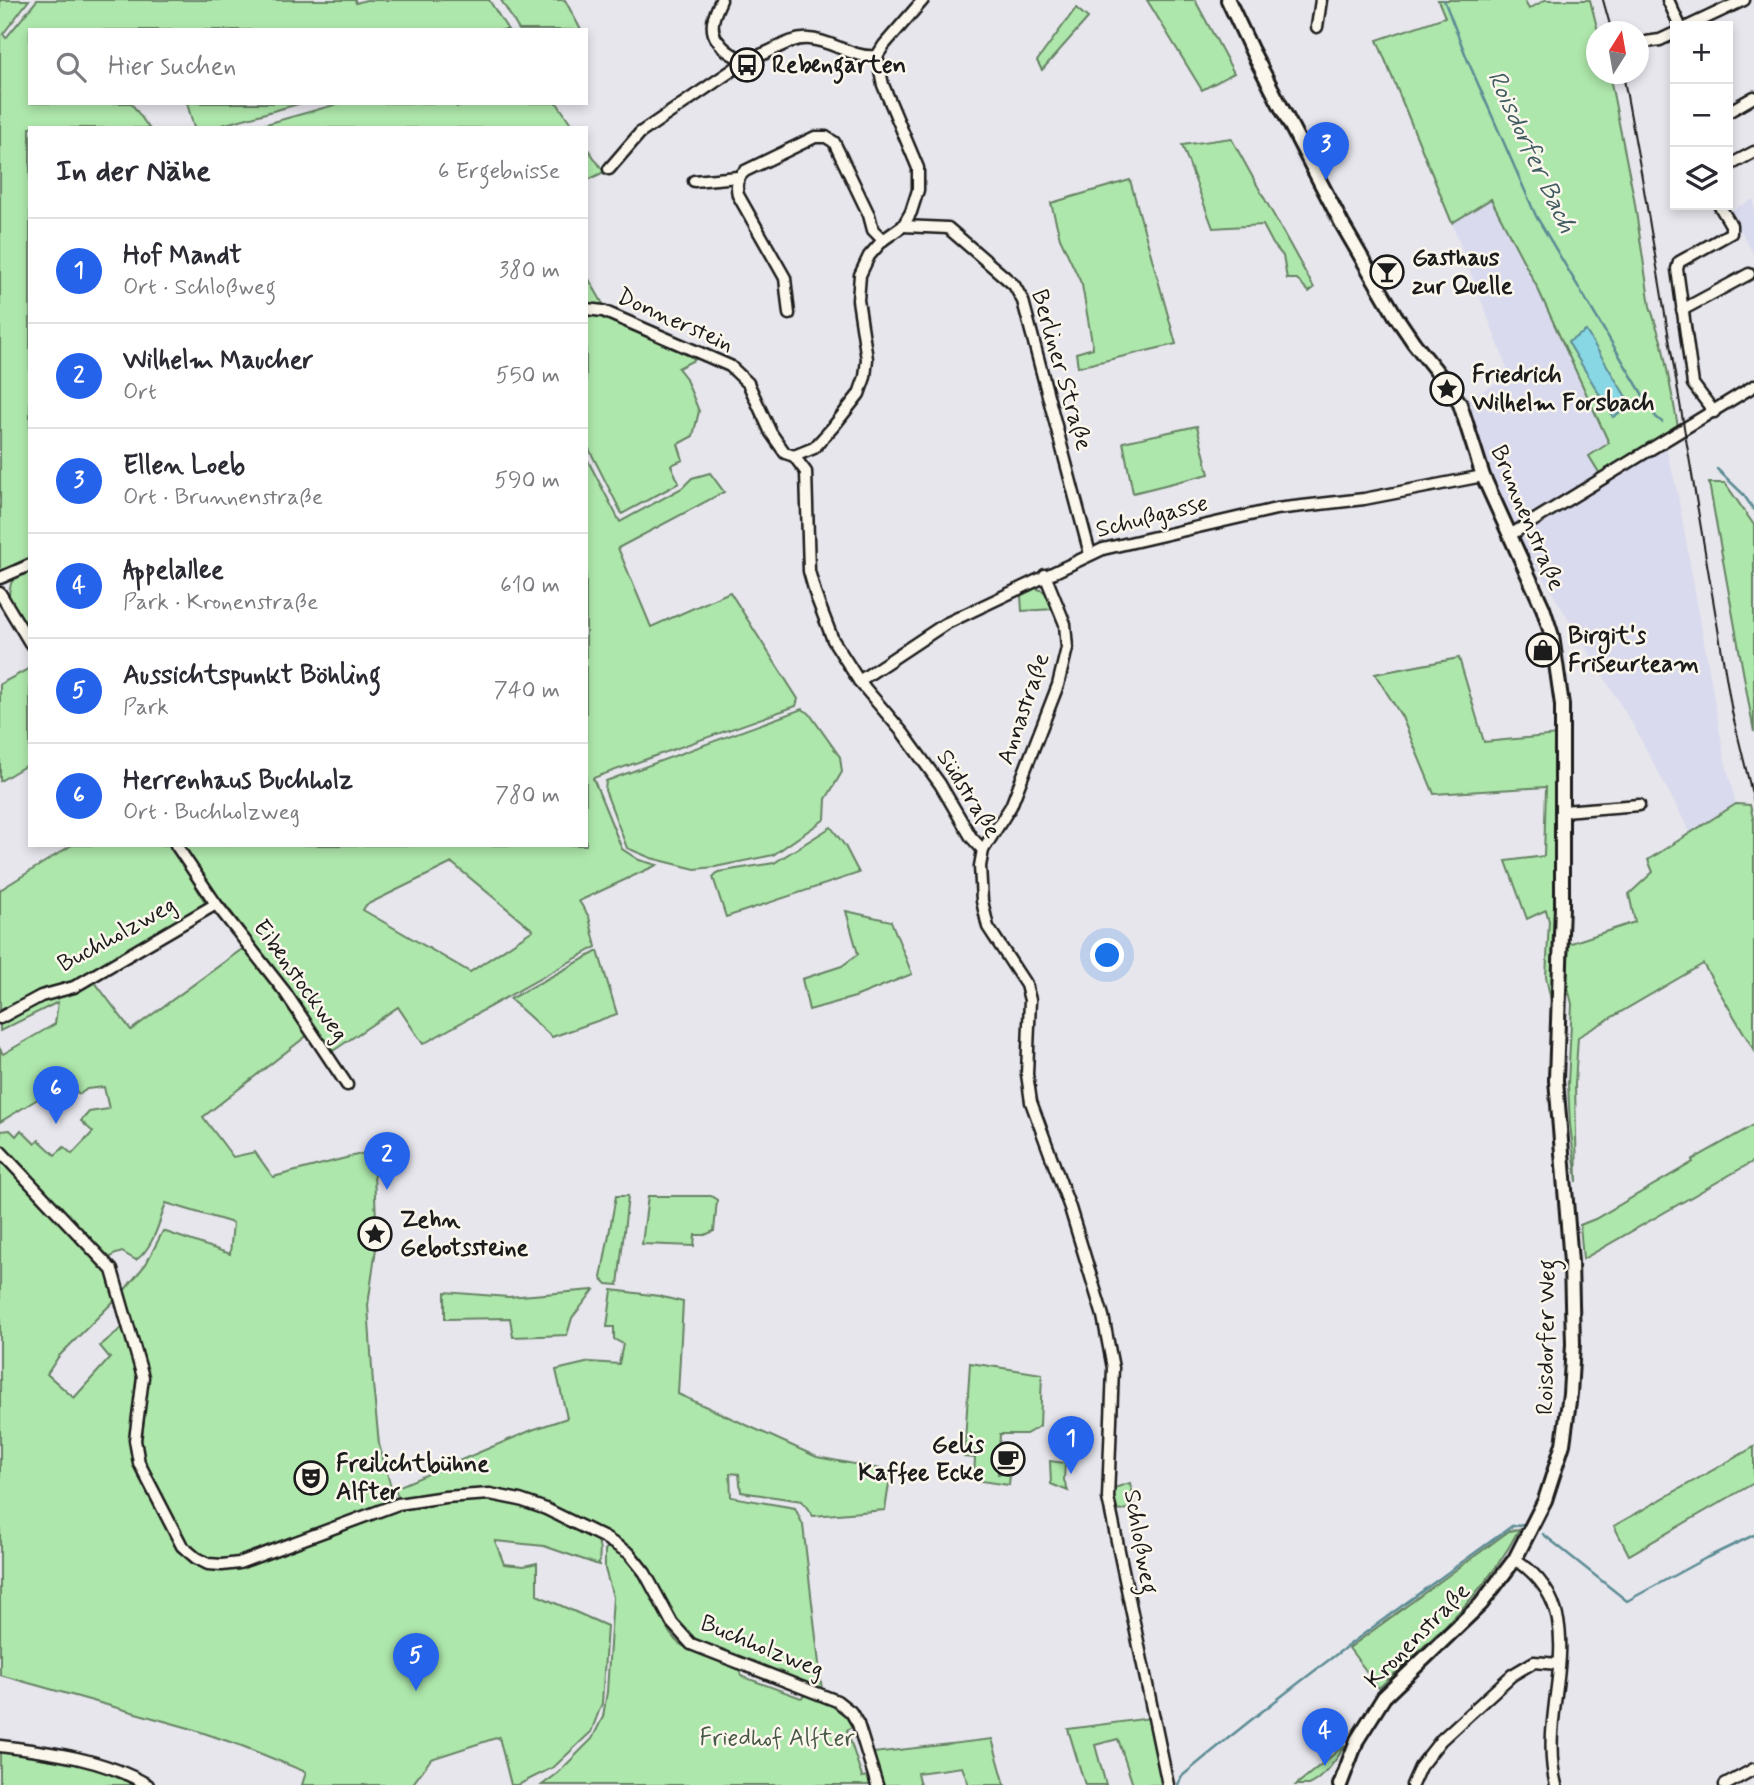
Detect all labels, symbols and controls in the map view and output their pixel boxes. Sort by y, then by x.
north arrow [1586,21,1649,84]
map controls [1670,21,1733,210]
button: + [1670,21,1733,84]
search box [28,28,588,105]
bus stop icon: Rebengarten [728,46,766,84]
icon: search [52,48,90,86]
text: Hier suchen [108,50,236,84]
place label: Rebengarten [772,50,906,84]
water label: Roisdorfer Bach [1478,65,1584,239]
button: − [1670,84,1733,147]
pin: 3 [1303,122,1349,180]
button: layers [1670,147,1733,210]
text: In der Nähe [56,152,211,191]
text: 6 Ergebnisse [438,157,560,187]
text: Hof Mandt [123,239,242,273]
place label: Gasthaus zur Quelle [1412,243,1513,302]
bar icon: Gasthaus zur Quelle [1368,253,1406,291]
text: 1 [74,256,84,286]
text: 380 m [499,256,560,286]
text: Ort · Schloßweg [123,273,276,303]
street label: Donnerstein [612,281,738,361]
street label: Berliner Straße [1023,286,1099,454]
text: Wilhelm Maucher [123,344,313,378]
place label: Friedrich Wilhelm Forsbach [1471,360,1655,419]
text: 2 [73,361,85,391]
text: 550 m [496,361,560,391]
place icon: Friedrich Wilhelm Forsbach [1428,370,1466,408]
text: Ort [123,378,157,408]
street label: Brunnenstraße [1482,441,1572,596]
text: Ellen Loeb [123,449,245,483]
text: 3 [74,466,84,496]
text: 590 m [494,466,560,496]
text: Ort · Brunnenstraße [123,483,323,513]
street label: Schußgasse [1093,488,1211,546]
text: Appelallee [123,554,224,588]
text: 4 [72,571,86,601]
text: 610 m [500,571,560,601]
text: Park · Kronenstraße [123,588,318,618]
place label: Birgit's Friseurteam [1568,621,1699,680]
shop icon: Birgit's Friseurteam [1524,631,1562,669]
street label: Annastraße [990,649,1058,769]
text: Aussichtspunkt Böhling [123,659,381,693]
text: 5 [72,676,86,706]
text: 740 m [494,676,560,706]
text: Park [123,693,169,723]
street label: Südstraße [929,744,1008,844]
text: Herrenhaus Buchholz [123,764,353,798]
text: 6 [73,781,85,811]
text: 780 m [495,781,560,811]
text: Ort · Buchholzweg [123,798,300,828]
street label: Buchholzweg [52,890,182,980]
street label: Eibenstockweg [245,914,355,1048]
your location [1090,938,1124,972]
pin: 6 [33,1066,79,1124]
pin: 2 [364,1132,410,1190]
place label: Zehn Gebotssteine [400,1205,528,1264]
place icon: Zehn Gebotssteine [356,1215,394,1253]
street label: Roisdorfer Weg [1530,1259,1567,1415]
pin: 1 [1048,1416,1094,1474]
place label: Gelis Kaffee Ecke [858,1430,984,1489]
cafe icon: Gelis Kaffee Ecke [989,1440,1027,1478]
place label: Freilichtbühne Alfter [336,1449,489,1508]
theatre icon: Freilichtbühne Alfter [292,1459,330,1497]
street label: Schloßweg [1113,1487,1164,1597]
street label: Kronenstraße [1358,1576,1478,1696]
street label: Buchholzweg [696,1608,828,1686]
pin: 5 [393,1633,439,1691]
pin: 4 [1302,1708,1348,1766]
park label: Friedhof Alfter [700,1723,855,1754]

